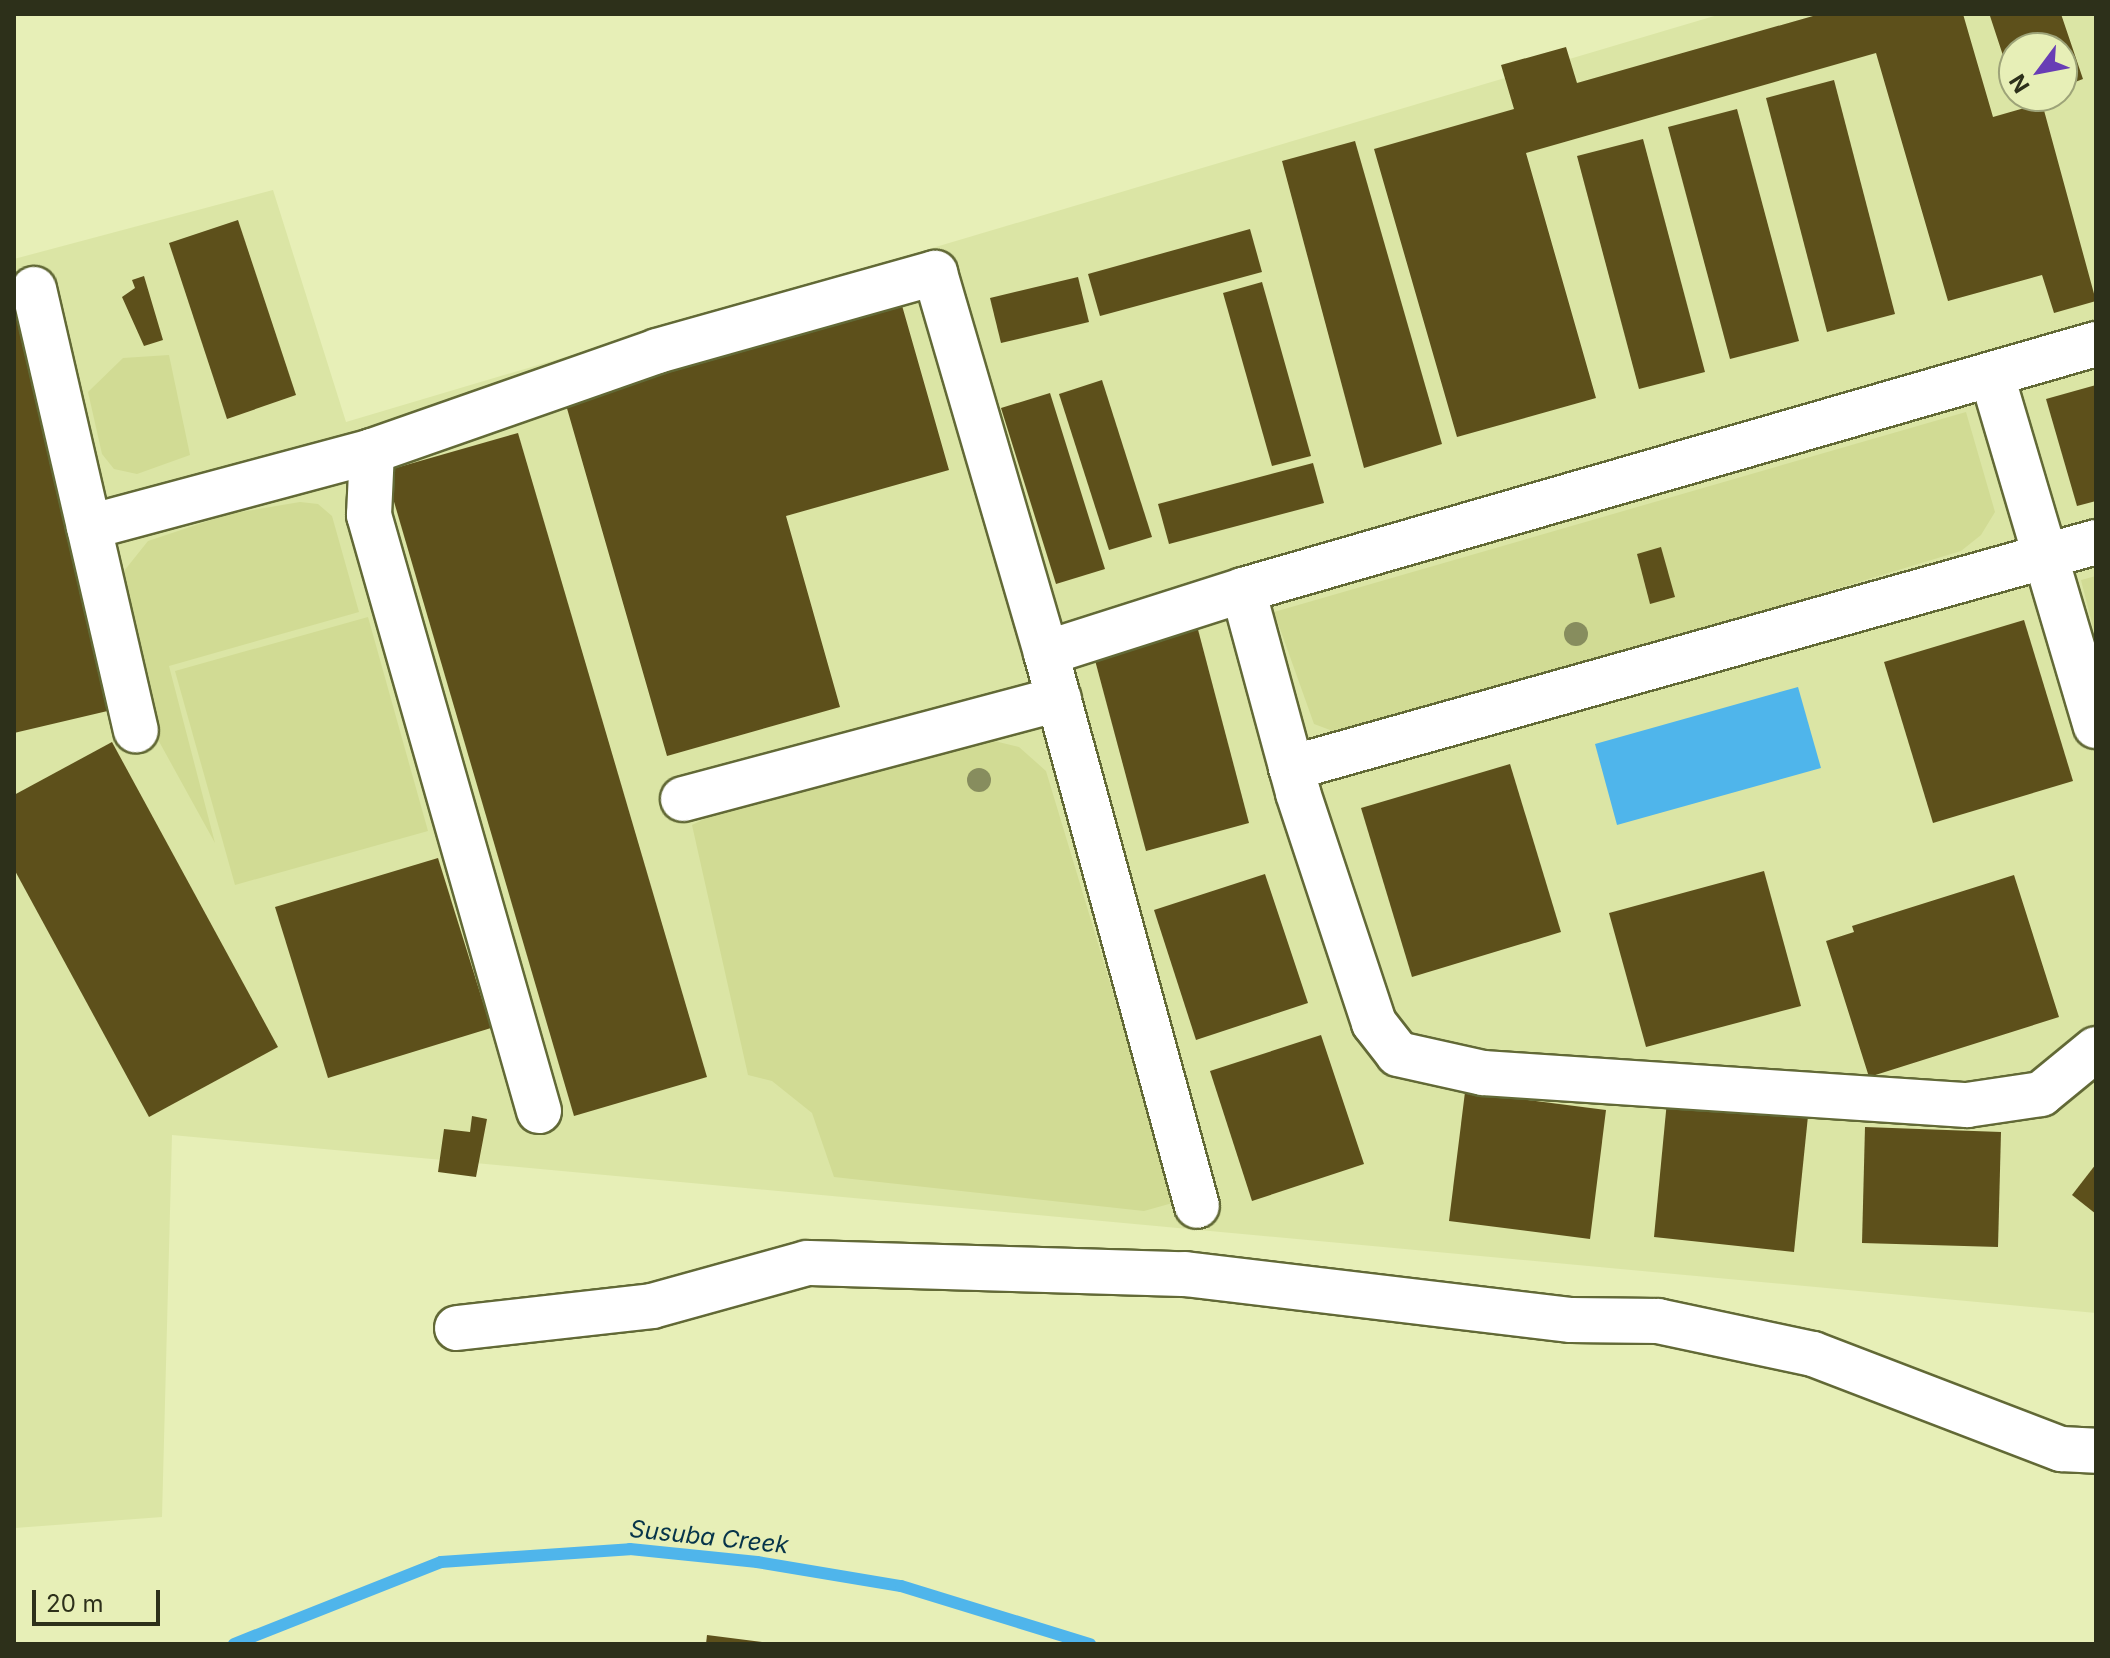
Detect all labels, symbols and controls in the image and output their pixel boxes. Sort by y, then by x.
north arrow [1998,32,2078,112]
text: N [2004,70,2035,98]
water label: Susuba Creek [628,1514,790,1560]
scale bar [36,1574,164,1624]
text: 20 m [46,1589,104,1618]

